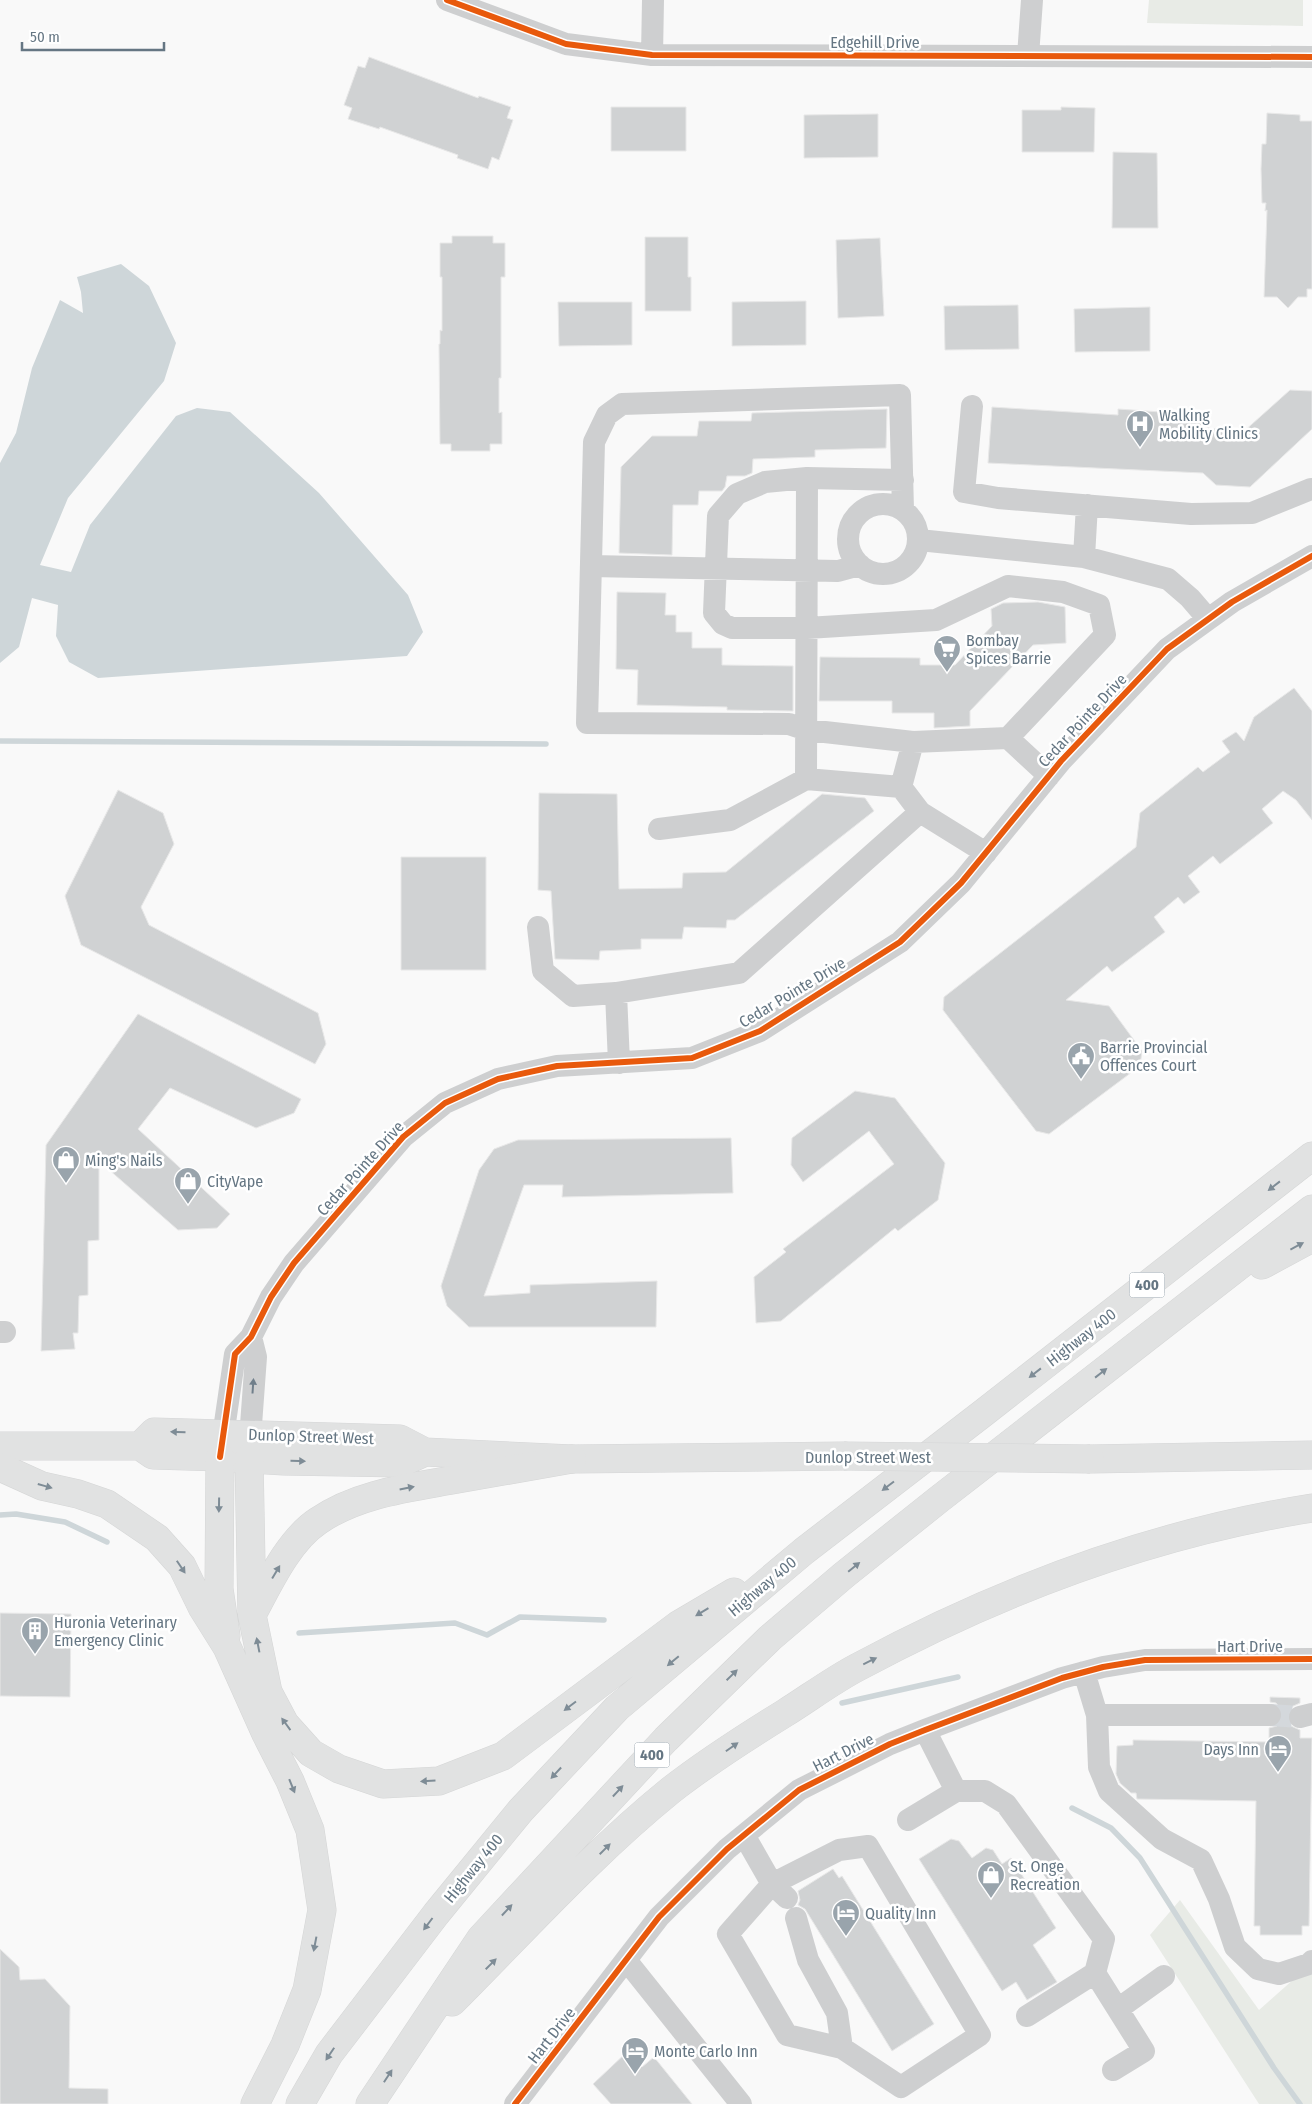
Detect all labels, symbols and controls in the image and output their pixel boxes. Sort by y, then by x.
scale bar [22,20,165,52]
text: 50 m [30,28,60,46]
street label: Edgehill Drive [830,33,920,52]
place label: Walking Mobility Clinics [1159,406,1258,443]
hospital icon: Walking Mobility Clinics [1125,409,1155,448]
place label: Bombay Spices Barrie [966,631,1051,668]
supermarket icon: Bombay Spices Barrie [932,634,962,673]
street label: Cedar Pointe Drive [1034,670,1131,771]
street label: Cedar Pointe Drive [736,953,849,1032]
place label: Barrie Provincial Offences Court [1100,1038,1207,1075]
public building icon: Barrie Provincial Offences Court [1066,1041,1096,1080]
street label: Cedar Pointe Drive [313,1117,408,1220]
shop icon: Ming's Nails [51,1145,81,1184]
place label: Ming's Nails [85,1151,163,1170]
shop icon: CityVape [173,1166,203,1205]
place label: CityVape [207,1172,263,1191]
one-way arrow [1267,1181,1280,1192]
one-way arrow [1290,1242,1304,1250]
road number: 400 [1130,1272,1164,1298]
street label: Highway 400 [1043,1304,1120,1370]
one-way arrow [1029,1367,1042,1378]
one-way arrow [1094,1368,1107,1378]
one-way arrow [249,1377,257,1393]
street label: Dunlop Street West [248,1425,375,1448]
one-way arrow [170,1428,186,1436]
street label: Dunlop Street West [805,1448,932,1467]
one-way arrow [290,1457,306,1465]
one-way arrow [882,1481,895,1492]
one-way arrow [37,1483,52,1491]
one-way arrow [399,1484,415,1492]
one-way arrow [215,1498,223,1514]
street label: Highway 400 [724,1552,800,1620]
one-way arrow [176,1560,186,1573]
one-way arrow [847,1562,860,1573]
one-way arrow [271,1566,280,1579]
one-way arrow [695,1607,708,1616]
place label: Huronia Veterinary Emergency Clinic [54,1613,178,1650]
building icon: Huronia Veterinary Emergency Clinic [20,1616,50,1655]
street label: Hart Drive [1217,1637,1283,1656]
one-way arrow [254,1638,262,1653]
one-way arrow [667,1656,680,1667]
one-way arrow [862,1657,877,1665]
one-way arrow [726,1669,738,1681]
one-way arrow [563,1701,577,1711]
one-way arrow [281,1717,291,1731]
street label: Hart Drive [810,1729,877,1776]
hotel icon: Days Inn [1263,1734,1293,1773]
place label: Days Inn [1204,1740,1259,1759]
road number: 400 [634,1742,670,1768]
one-way arrow [725,1742,738,1752]
one-way arrow [550,1767,562,1779]
one-way arrow [420,1778,436,1786]
one-way arrow [288,1779,296,1794]
one-way arrow [612,1785,624,1797]
street label: Highway 400 [440,1830,507,1906]
one-way arrow [599,1843,611,1855]
place label: St. Onge Recreation [1010,1857,1080,1894]
shop icon: St. Onge Recreation [976,1860,1006,1899]
hotel icon: Quality Inn [831,1898,861,1937]
one-way arrow [501,1904,513,1916]
place label: Quality Inn [865,1904,937,1923]
one-way arrow [423,1917,433,1931]
one-way arrow [311,1936,319,1952]
one-way arrow [484,1958,496,1970]
street label: Hart Drive [524,2003,579,2067]
hotel icon: Monte Carlo Inn [620,2036,650,2075]
place label: Monte Carlo Inn [654,2042,758,2061]
one-way arrow [325,2047,335,2060]
one-way arrow [384,2069,393,2083]

